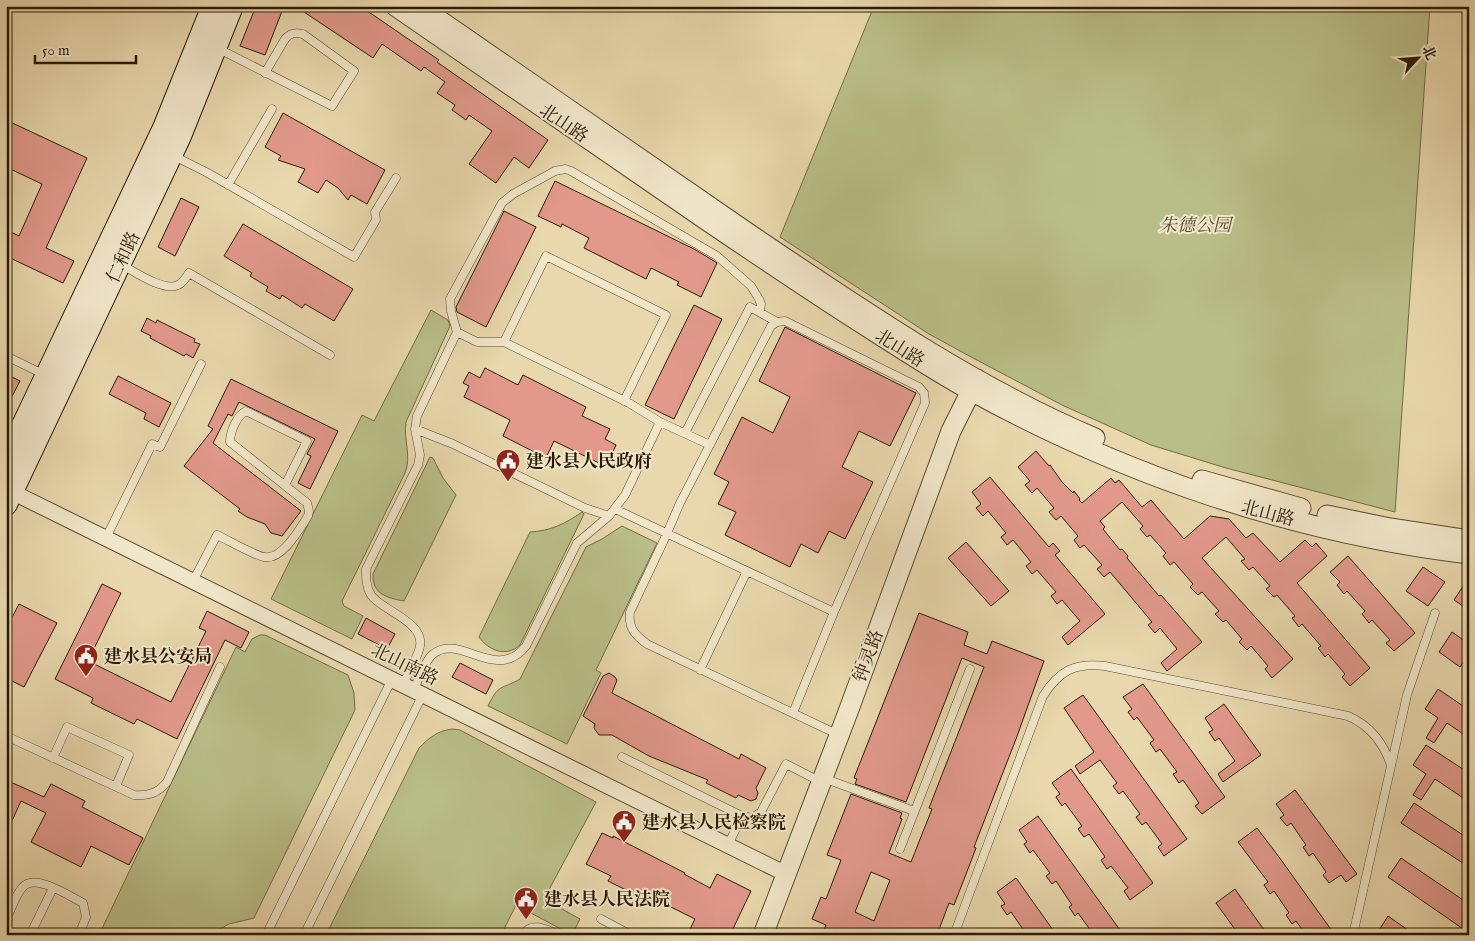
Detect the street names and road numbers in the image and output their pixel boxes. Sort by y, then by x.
street label: 北山路 [534,100,592,149]
street label: 仁和路 [103,228,146,287]
street label: 北山路 [870,325,928,373]
street label: 北山路 [1239,496,1297,533]
street label: 钟灵路 [849,627,889,686]
street label: 北山南路 [367,639,442,691]

